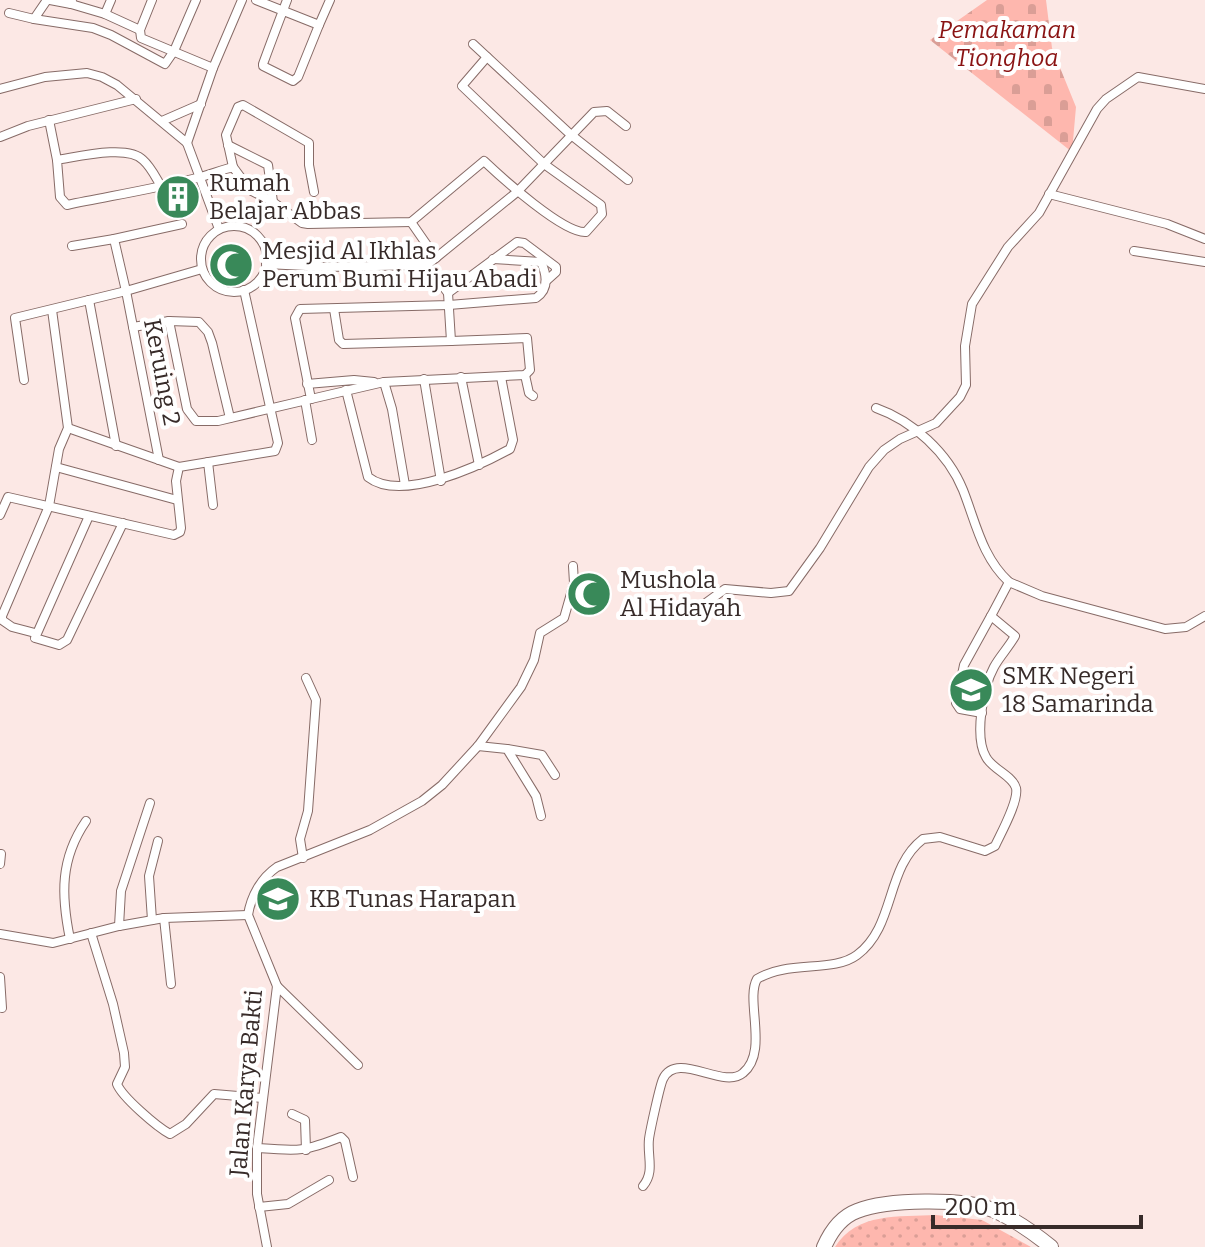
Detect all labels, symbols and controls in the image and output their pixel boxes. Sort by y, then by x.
park label: Pemakaman Tionghoa [938,16,1076,72]
place label: Rumah Belajar Abbas [209,169,361,225]
building icon: Rumah Belajar Abbas [154,173,202,221]
place label: Mesjid Al Ikhlas Perum Bumi Hijau Abadi [262,237,538,293]
mosque icon: Mesjid Al Ikhlas Perum Bumi Hijau Abadi [207,241,255,289]
street label: Keruing 2 [138,316,186,428]
place label: Mushola Al Hidayah [620,566,741,622]
mosque icon: Mushola Al Hidayah [565,570,613,618]
place label: SMK Negeri 18 Samarinda [1002,662,1154,718]
school or university icon: SMK Negeri 18 Samarinda [947,666,995,714]
school or university icon: KB Tunas Harapan [254,875,302,923]
place label: KB Tunas Harapan [309,885,516,913]
street label: Jalan Karya Bakti [224,988,268,1179]
scale bar [933,1179,1141,1229]
text: 200 m [945,1193,1017,1221]

